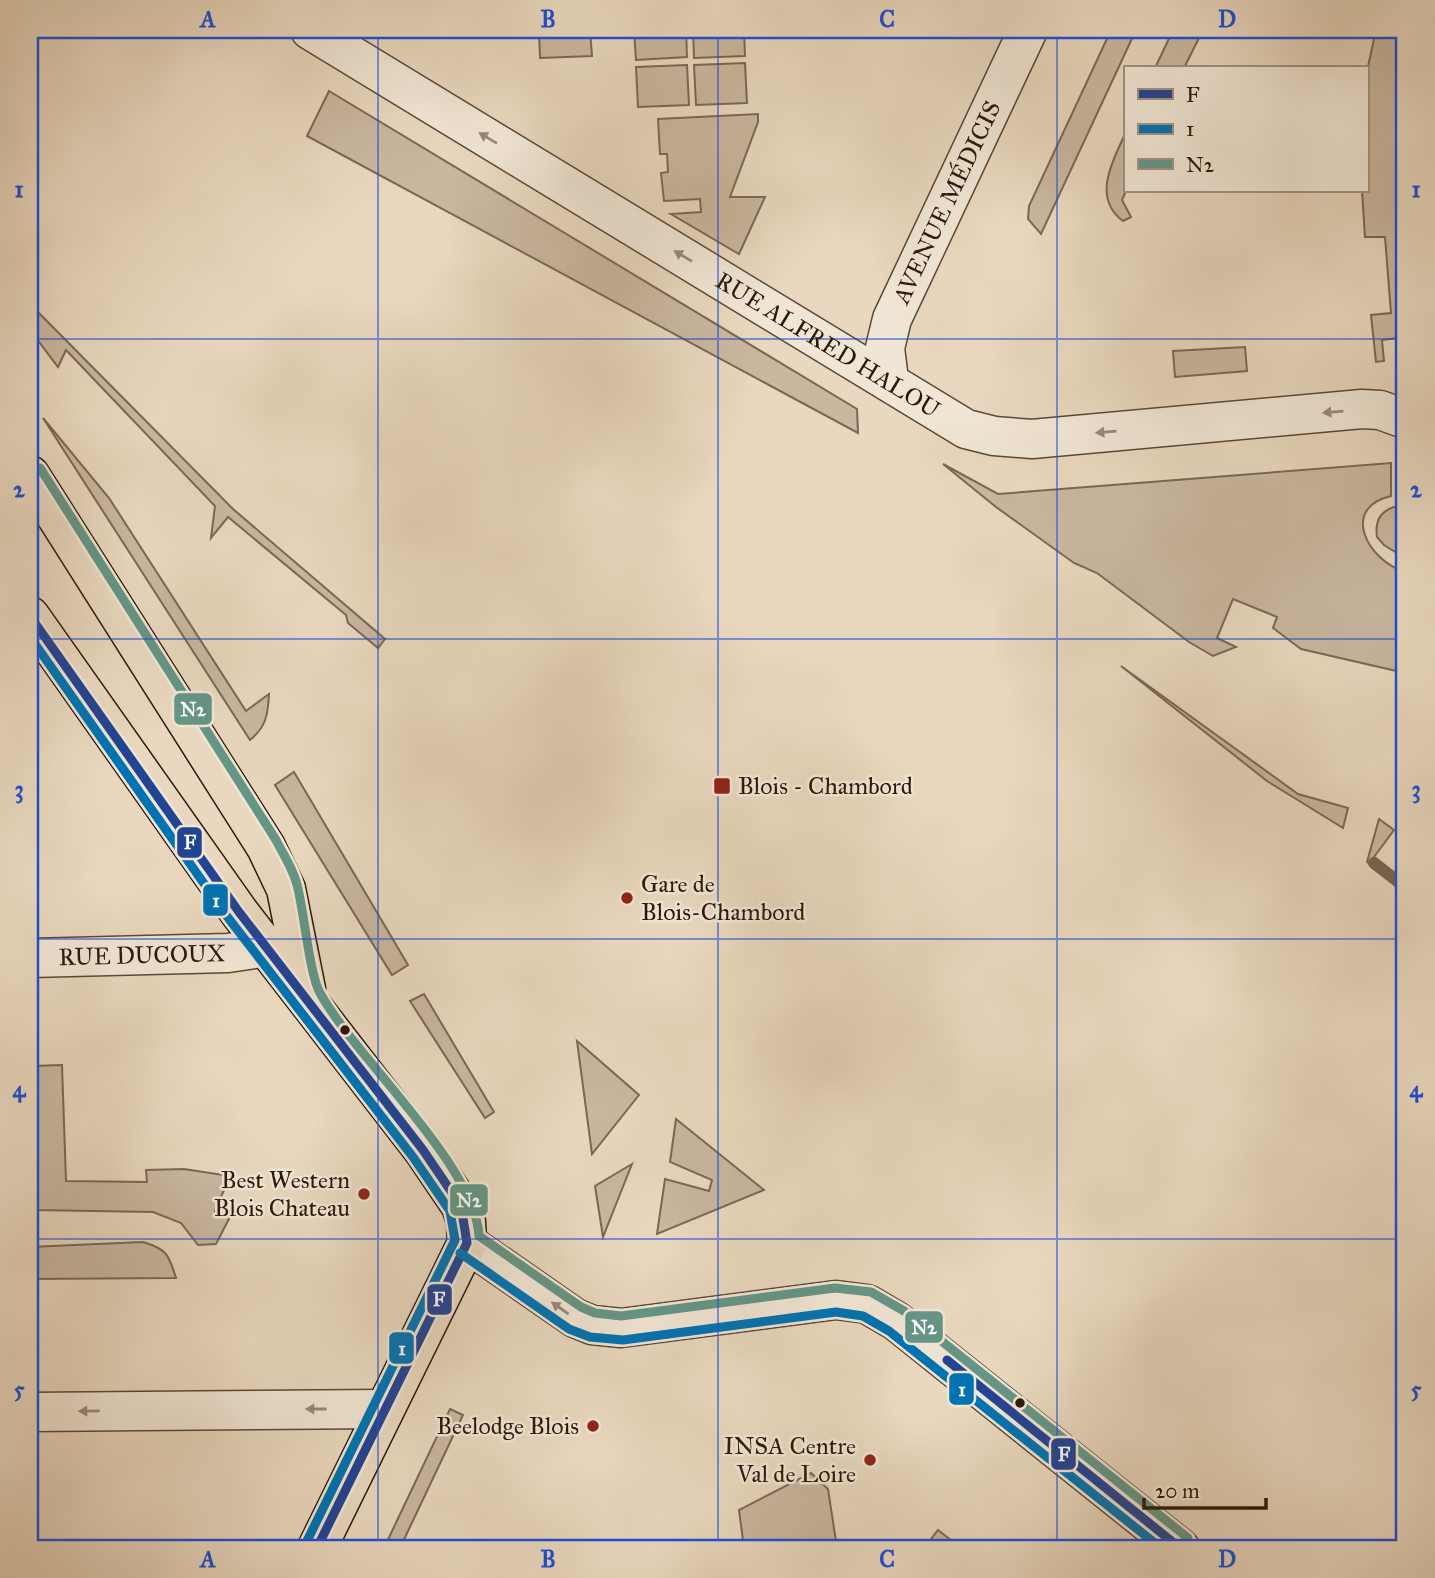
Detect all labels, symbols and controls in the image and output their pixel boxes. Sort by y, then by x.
text: A [198,5,216,33]
text: B [540,5,556,33]
text: C [879,5,895,33]
text: D [1218,5,1236,33]
legend [1124,66,1368,192]
text: F [1186,82,1200,108]
street label: AVENUE MÉDICIS [886,96,1008,310]
text: 1 [1186,116,1194,142]
one-way arrow [479,131,498,144]
text: N2 [1186,152,1215,178]
text: 1 [14,175,24,203]
text: 1 [1411,175,1421,203]
one-way arrow [673,249,692,262]
street label: RUE ALFRED HALOU [710,265,945,425]
one-way arrow [1321,407,1343,418]
one-way arrow [1095,427,1117,438]
text: 2 [13,475,25,503]
text: 2 [1410,475,1422,503]
line badge: N2 [173,692,213,726]
text: N2 [180,698,206,721]
place label: Blois - Chambord [738,771,913,801]
text: 3 [14,775,24,804]
text: 3 [1411,775,1421,804]
marker: Blois - Chambord [712,776,732,796]
line badge: F [176,826,203,859]
text: F [184,831,197,854]
place label: Gare de Blois-Chambord [641,869,805,927]
line badge: 1 [202,883,229,917]
text: 1 [212,889,220,912]
marker: Gare de Blois-Chambord [619,890,635,906]
street label: RUE DUCOUX [58,938,226,972]
unlabelled marker [338,1023,352,1037]
text: 4 [13,1075,27,1103]
text: 4 [1410,1075,1424,1103]
place label: Best Western Blois Chateau [214,1165,350,1223]
line badge: N2 [449,1183,489,1217]
marker: Best Western Blois Chateau [356,1186,372,1202]
text: N2 [456,1189,482,1212]
line badge: F [426,1283,453,1316]
text: F [433,1288,446,1311]
one-way arrow [551,1301,569,1315]
line badge: N2 [904,1310,944,1344]
text: N2 [911,1316,937,1339]
line badge: 1 [388,1331,415,1365]
text: 1 [398,1337,406,1360]
line badge: 1 [948,1372,975,1406]
text: 5 [14,1375,25,1403]
text: 5 [1411,1375,1422,1403]
text: 1 [958,1378,966,1401]
unlabelled marker [1013,1396,1027,1410]
one-way arrow [305,1403,327,1415]
one-way arrow [77,1405,99,1417]
place label: Beelodge Blois [436,1411,579,1441]
marker: Beelodge Blois [585,1418,601,1434]
place label: INSA Centre Val de Loire [724,1431,856,1489]
line badge: F [1050,1437,1077,1471]
text: F [1058,1443,1071,1466]
marker: INSA Centre Val de Loire [862,1452,878,1468]
scale bar [1144,1466,1267,1510]
text: 20 m [1155,1478,1200,1504]
text: A [198,1545,216,1573]
text: B [540,1545,556,1573]
text: C [879,1545,895,1573]
text: D [1218,1545,1236,1573]

